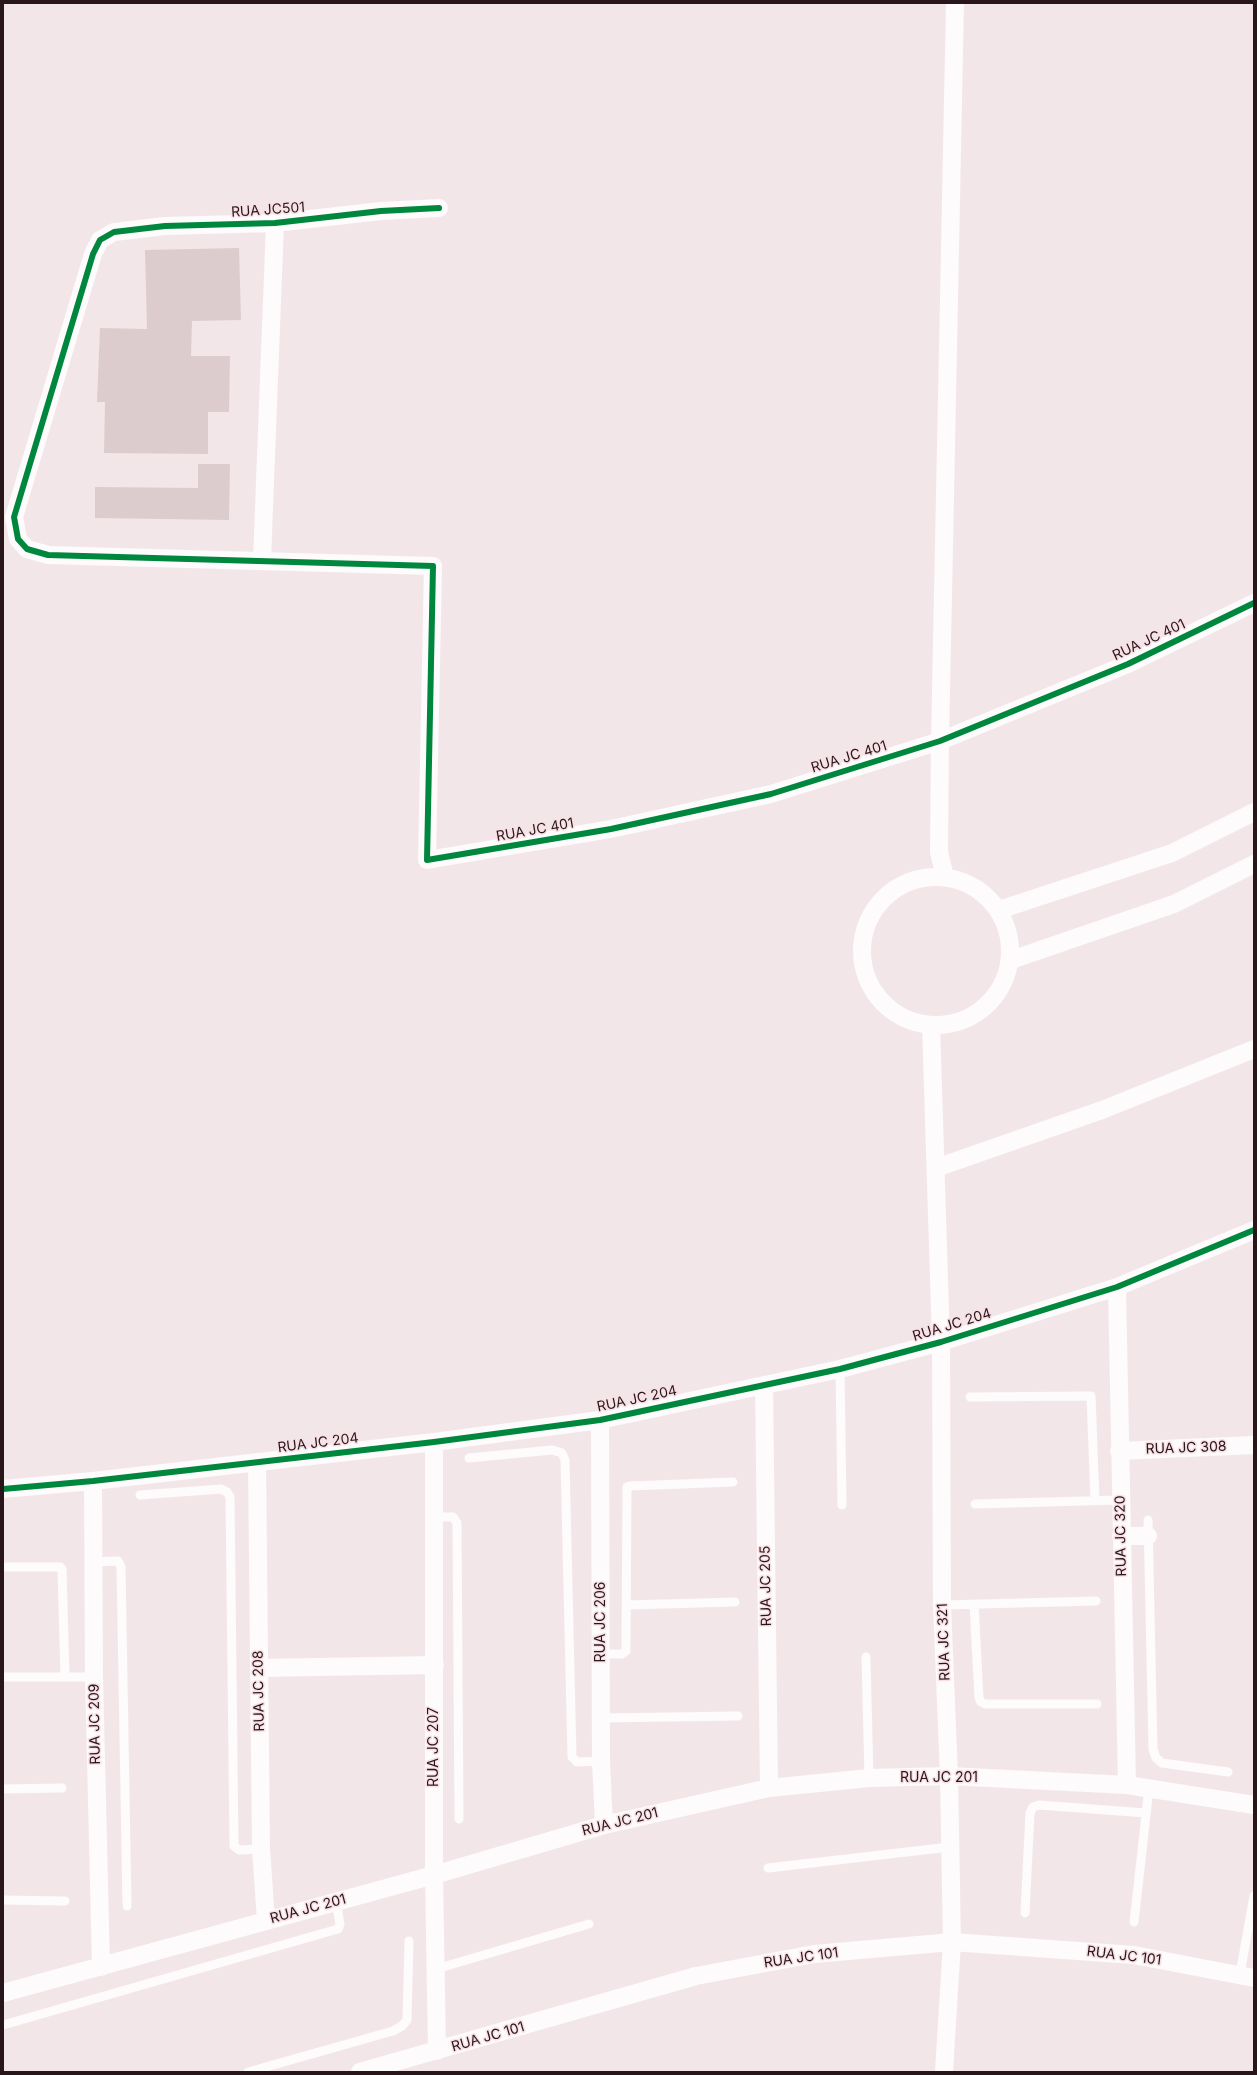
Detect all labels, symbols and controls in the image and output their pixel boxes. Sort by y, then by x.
street label: RUA JC501 [231,199,305,221]
street label: RUA JC 401 [1110,616,1188,664]
street label: RUA JC 401 [809,737,889,777]
street label: RUA JC 401 [495,815,575,845]
street label: RUA JC 204 [911,1305,993,1345]
street label: RUA JC 204 [595,1382,679,1416]
street label: RUA JC 204 [277,1430,359,1456]
street label: RUA JC 308 [1145,1438,1227,1458]
street label: RUA JC 320 [1112,1495,1130,1577]
street label: RUA JC 205 [757,1545,775,1627]
street label: RUA JC 206 [593,1582,609,1662]
street label: RUA JC 321 [934,1603,954,1681]
street label: RUA JC 208 [250,1650,268,1732]
street label: RUA JC 209 [86,1683,104,1765]
street label: RUA JC 207 [426,1707,442,1787]
street label: RUA JC 201 [900,1770,978,1786]
street label: RUA JC 201 [580,1804,660,1840]
street label: RUA JC 201 [268,1891,348,1927]
street label: RUA JC 101 [1086,1943,1162,1969]
street label: RUA JC 101 [763,1944,839,1972]
street label: RUA JC 101 [450,2019,526,2055]

